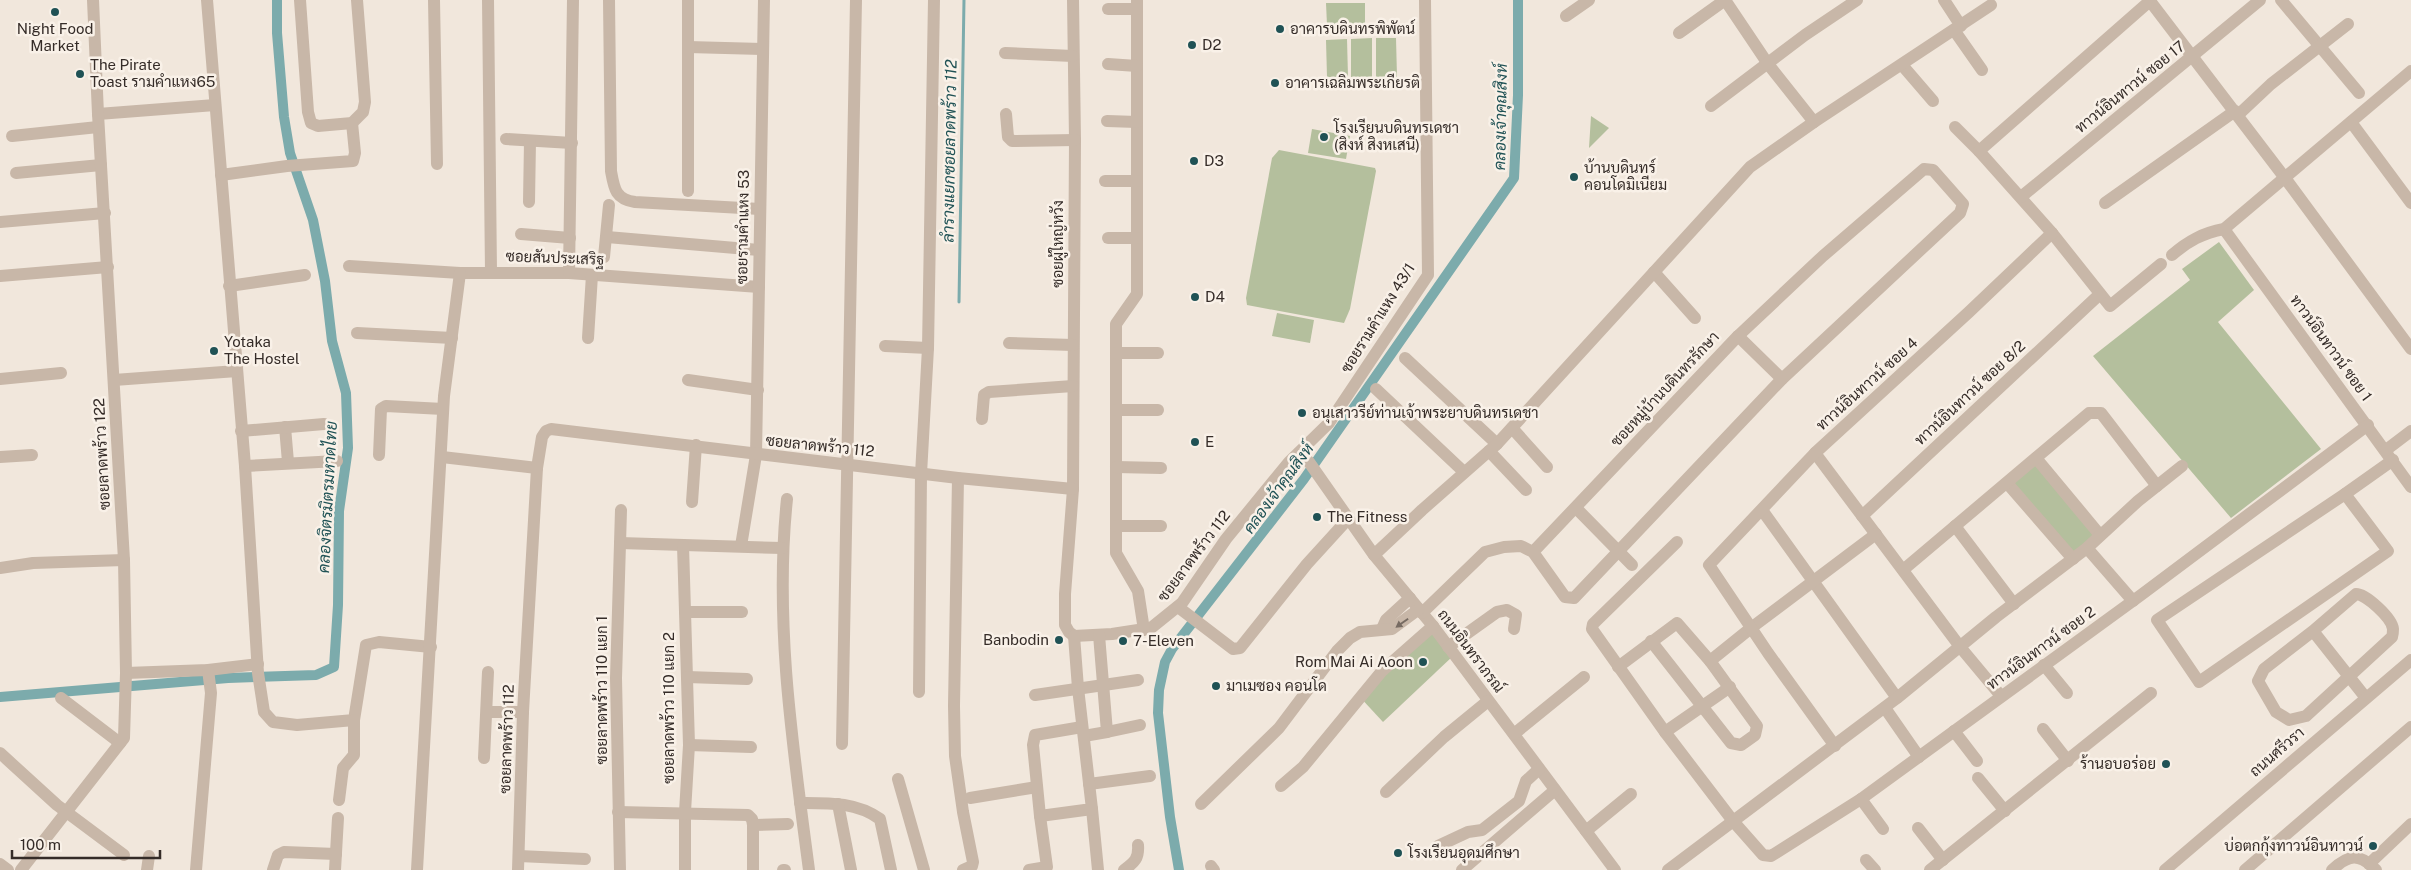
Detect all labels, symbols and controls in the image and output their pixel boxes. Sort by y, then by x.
marker: Night Food Market [49,6,61,18]
place label: อาคารบดินทรพิพัตน์ [1290,19,1415,37]
place label: Night Food Market [17,20,93,54]
marker: อาคารบดินทรพิพัตน์ [1274,23,1286,35]
place label: D2 [1202,36,1221,53]
street label: ทาวน์อินทาวน์ ซอย 17 [2071,36,2188,136]
marker: D2 [1186,39,1198,51]
place label: The Pirate Toast รามคำแหง65 [90,56,215,90]
water label: ลำรางแยกซอยลาดพร้าว 112 [936,58,961,243]
water label: คลองเจ้าคุณสิงห์ [1487,61,1513,171]
marker: The Pirate Toast รามคำแหง65 [74,68,86,80]
place label: อาคารเฉลิมพระเกียรติ [1285,73,1420,91]
marker: อาคารเฉลิมพระเกียรติ [1269,77,1281,89]
place label: โรงเรียนบดินทรเดชา (สิงห์ สิงหเสนี) [1333,118,1459,153]
marker: โรงเรียนบดินทรเดชา (สิงห์ สิงหเสนี) [1318,131,1330,143]
place label: D3 [1204,152,1224,169]
marker: D3 [1188,155,1200,167]
place label: บ้านบดินทร์ คอนโดมิเนียม [1584,158,1667,193]
street label: ซอยรามคำแหง 53 [733,170,752,284]
marker: บ้านบดินทร์ คอนโดมิเนียม [1568,171,1580,183]
street label: ซอยผู้ใหญ่หวัง [1048,200,1068,288]
street label: ซอยสันประเสริฐ [505,247,605,270]
street label: ซอยรามคำแหง 43/1 [1337,260,1418,376]
place label: D4 [1205,288,1225,305]
marker: D4 [1189,291,1201,303]
street label: ทาวน์อินทาวน์ ซอย 1 [2287,291,2376,404]
street label: ซอยหมู่บ้านบดินทรรักษา [1606,327,1724,451]
place label: Yotaka The Hostel [224,333,300,367]
street label: ทาวน์อินทาวน์ ซอย 4 [1812,333,1921,434]
street label: ทาวน์อินทาวน์ ซอย 8/2 [1910,336,2028,448]
marker: Yotaka The Hostel [208,345,220,357]
street label: ซอยลาดพร้าว 122 [89,398,113,511]
place label: อนุเสาวรีย์ท่านเจ้าพระยาบดินทรเดชา [1312,403,1539,424]
marker: อนุเสาวรีย์ท่านเจ้าพระยาบดินทรเดชา [1296,407,1308,419]
water label: คลองจิตรมิตรมหาดไทย [312,420,341,574]
street label: ซอยลาดพร้าว 112 [765,430,875,460]
place label: E [1205,433,1214,450]
marker: E [1189,436,1201,448]
water label: คลองเจ้าคุณสิงห์ [1237,436,1320,538]
street label: ซอยลาดพร้าว 112 [1153,506,1233,604]
place label: The Fitness [1327,508,1407,525]
marker: The Fitness [1311,511,1323,523]
street label: ทาวน์อินทาวน์ ซอย 2 [1983,602,2098,693]
street label: ถนนอินทราภรณ์ [1435,605,1509,696]
street label: ซอยลาดพร้าว 110 แยก 1 [592,616,610,764]
one-way arrow [1395,618,1409,628]
place label: Banbodin [983,631,1049,648]
street label: ซอยลาดพร้าว 110 แยก 2 [659,632,677,784]
place label: 7-Eleven [1133,632,1194,649]
marker: Banbodin [1053,634,1065,646]
marker: 7-Eleven [1117,635,1129,647]
place label: Rom Mai Ai Aoon [1295,653,1413,670]
marker: Rom Mai Ai Aoon [1417,656,1429,668]
place label: มาเมซอง คอนโด [1226,676,1327,694]
marker: มาเมซอง คอนโด [1210,680,1222,692]
street label: ซอยลาดพร้าว 112 [495,684,517,794]
street label: ถนนศรีวรา [2245,723,2307,780]
place label: ร้านอบอร่อย [2080,754,2156,772]
marker: ร้านอบอร่อย [2160,758,2172,770]
scale bar [12,828,160,860]
text: 100 m [20,836,61,853]
place label: บ่อตกกุ้งทาวน์อินทาวน์ [2224,836,2363,857]
marker: บ่อตกกุ้งทาวน์อินทาวน์ [2367,840,2379,852]
place label: โรงเรียนอุดมศึกษา [1407,843,1520,864]
marker: โรงเรียนอุดมศึกษา [1392,847,1404,859]

